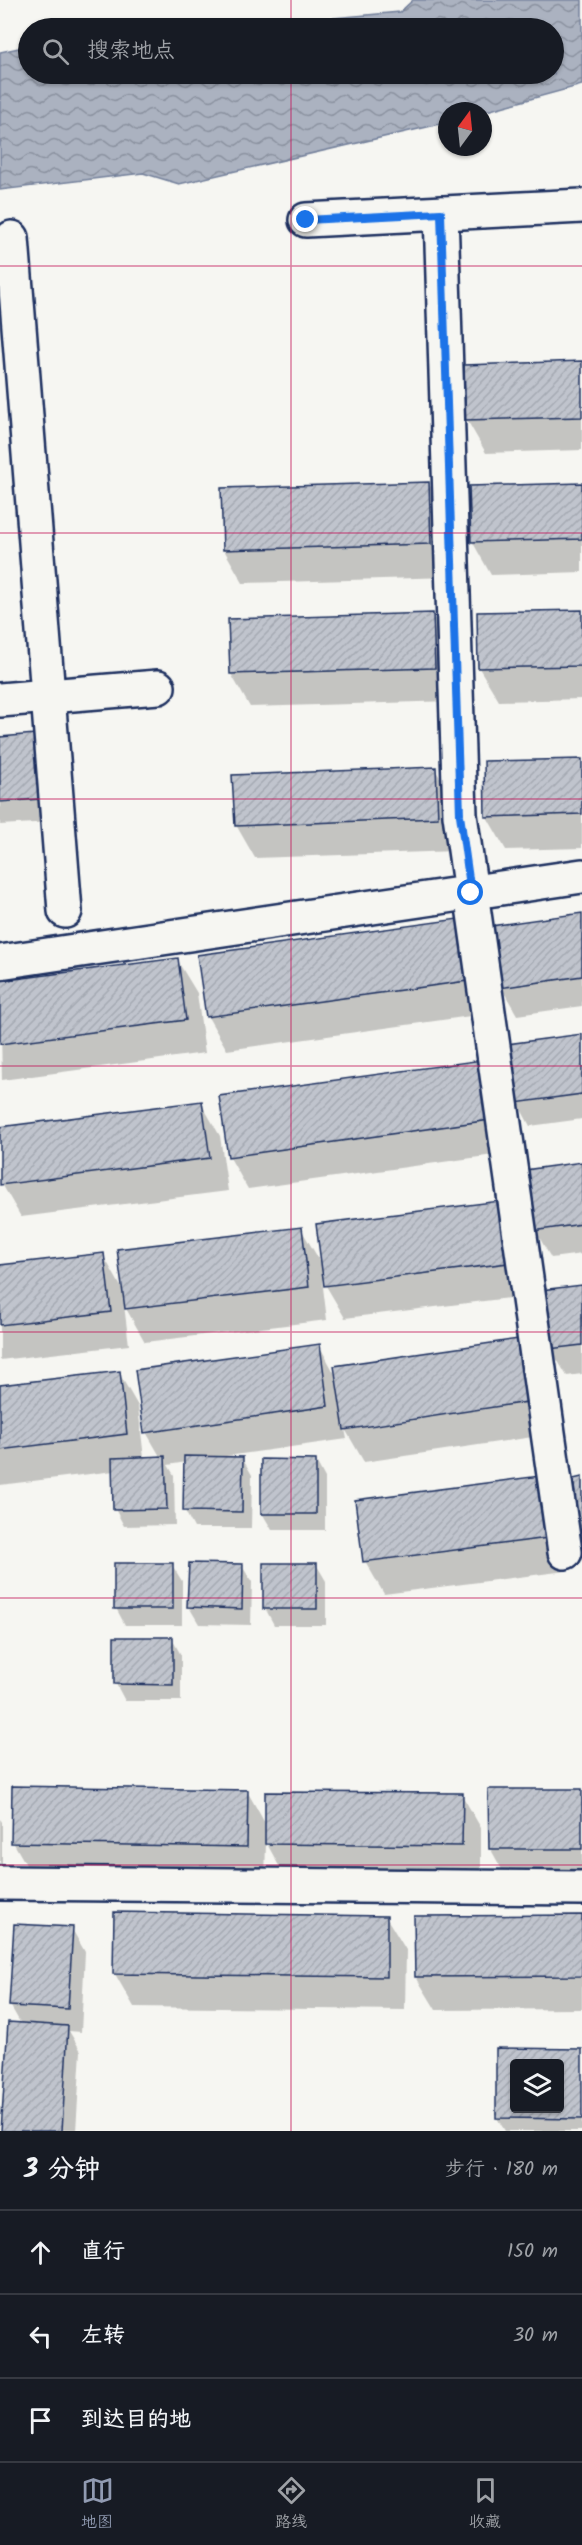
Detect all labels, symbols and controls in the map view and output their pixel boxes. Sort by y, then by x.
search box [18,18,564,84]
text: 搜索地点 [87,34,175,69]
icon: search [39,35,72,68]
north arrow [438,102,492,156]
route end [292,206,318,232]
route start [457,879,483,905]
map controls [510,2059,564,2113]
button: layers [510,2059,564,2113]
text: 3 分钟 [24,2149,100,2191]
text: 步行 · 180 m [445,2154,558,2186]
text: 直行 [81,2235,125,2270]
icon: ahead [24,2236,57,2269]
text: 150 m [507,2236,558,2268]
text: 左转 [81,2319,125,2354]
icon: left [24,2320,57,2353]
text: 30 m [513,2320,558,2352]
text: 到达目的地 [81,2403,191,2438]
icon: arrive [24,2404,57,2437]
tab: 地图 [81,2474,114,2535]
tab: 路线 [275,2474,308,2535]
tab: 收藏 [469,2474,502,2535]

